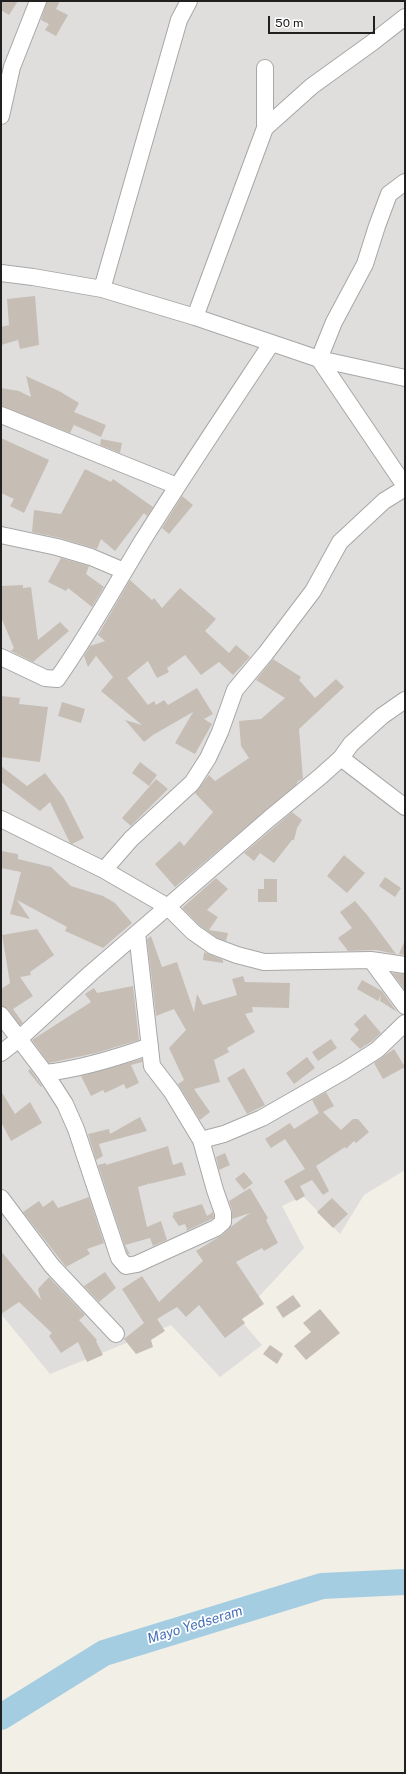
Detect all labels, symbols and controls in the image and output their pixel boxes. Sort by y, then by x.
scale bar [270,8,377,34]
text: 50 m [275,16,303,30]
water label: Mayo Yedseram [145,1603,245,1647]

